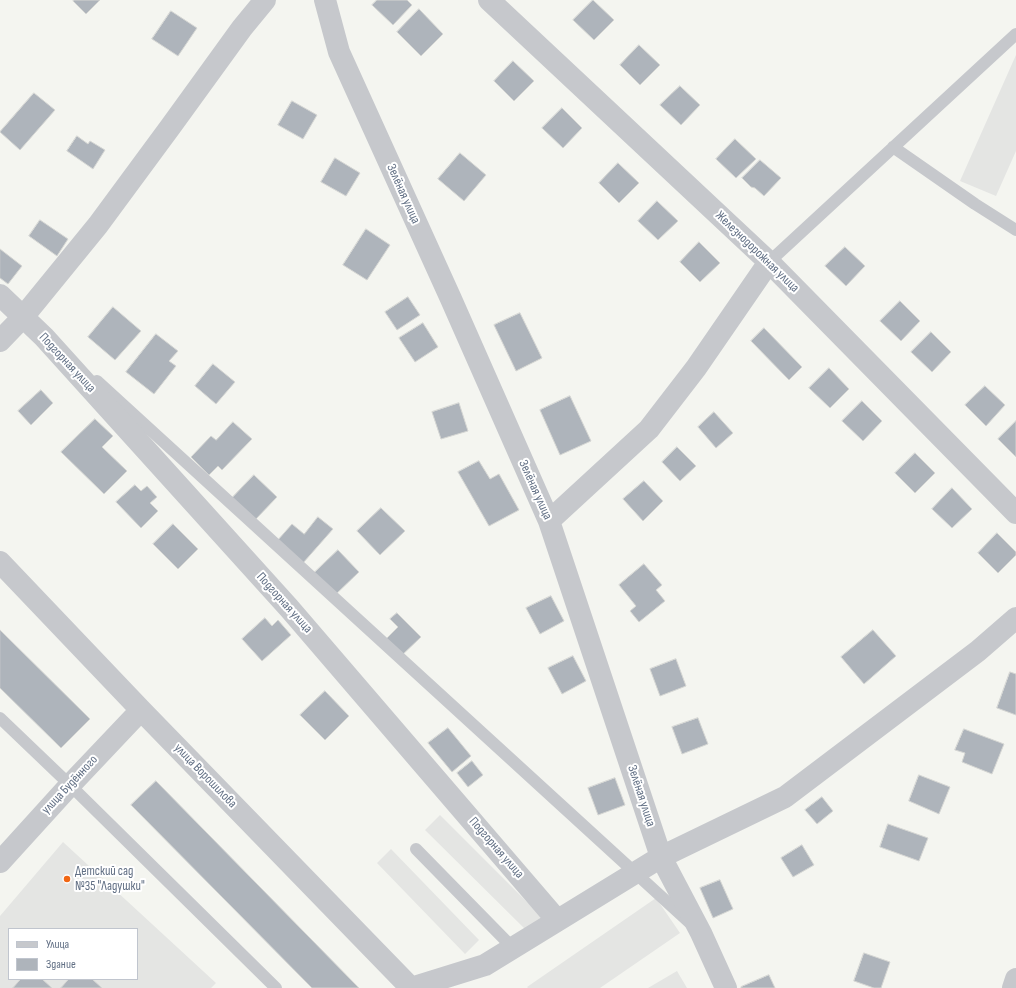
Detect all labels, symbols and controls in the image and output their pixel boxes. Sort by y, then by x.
street label: Зелёная улица [383,162,423,226]
street label: Железнодорожная улица [712,208,802,296]
street label: Подгорная улица [35,330,99,396]
street label: Зелёная улица [515,458,555,522]
street label: Подгорная улица [253,570,315,636]
street label: улица Ворошилова [170,741,240,811]
street label: улица Будённого [39,752,101,818]
street label: Зелёная улица [624,763,658,829]
street label: Подгорная улица [465,814,527,882]
place label: Детский сад №35 "Ладушки" [75,864,145,895]
marker: Детский сад №35 "Ладушки" [62,874,72,884]
legend [8,928,138,980]
text: Улица [46,937,69,952]
text: Здание [46,957,76,972]

